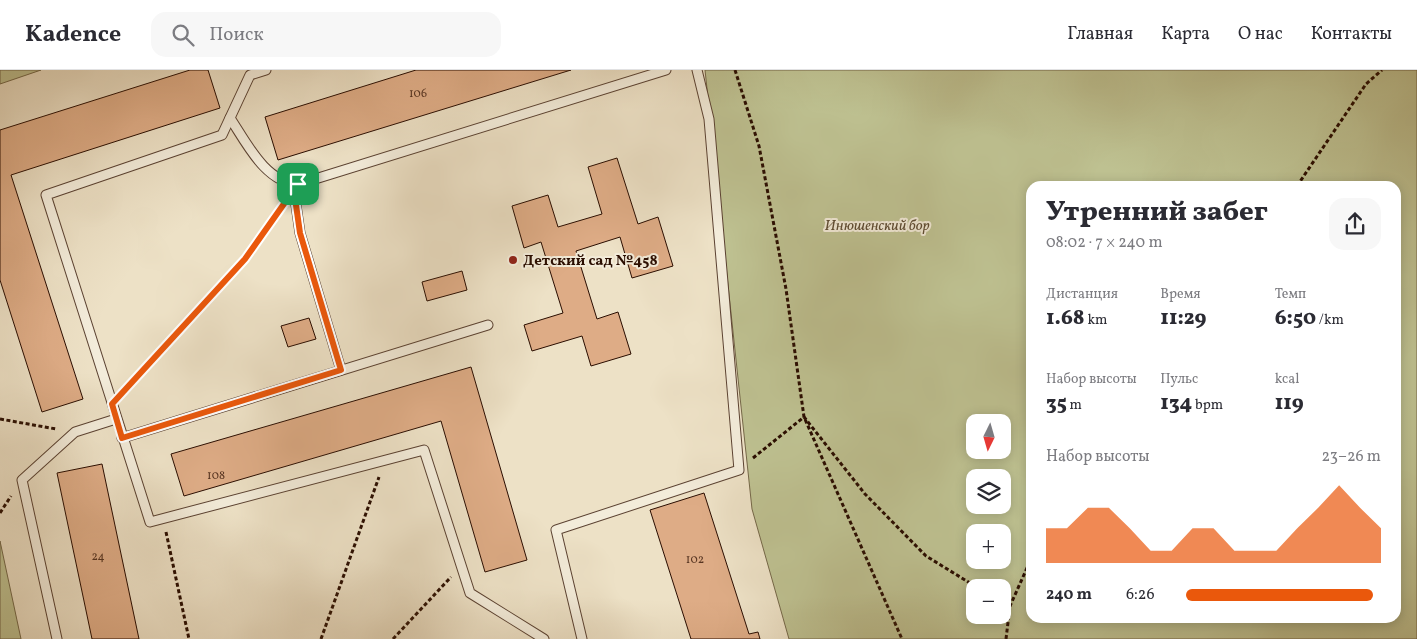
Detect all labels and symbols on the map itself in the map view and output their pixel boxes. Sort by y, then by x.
house number: 106 [409,86,427,102]
pin [277,163,319,205]
park label: Инюшенский бор [824,216,930,237]
place label: Детский сад №458 [523,251,658,272]
marker: Детский сад №458 [507,254,519,266]
north arrow [966,414,1011,459]
house number: 108 [207,468,225,484]
house number: 24 [91,549,105,565]
house number: 102 [686,552,704,568]

